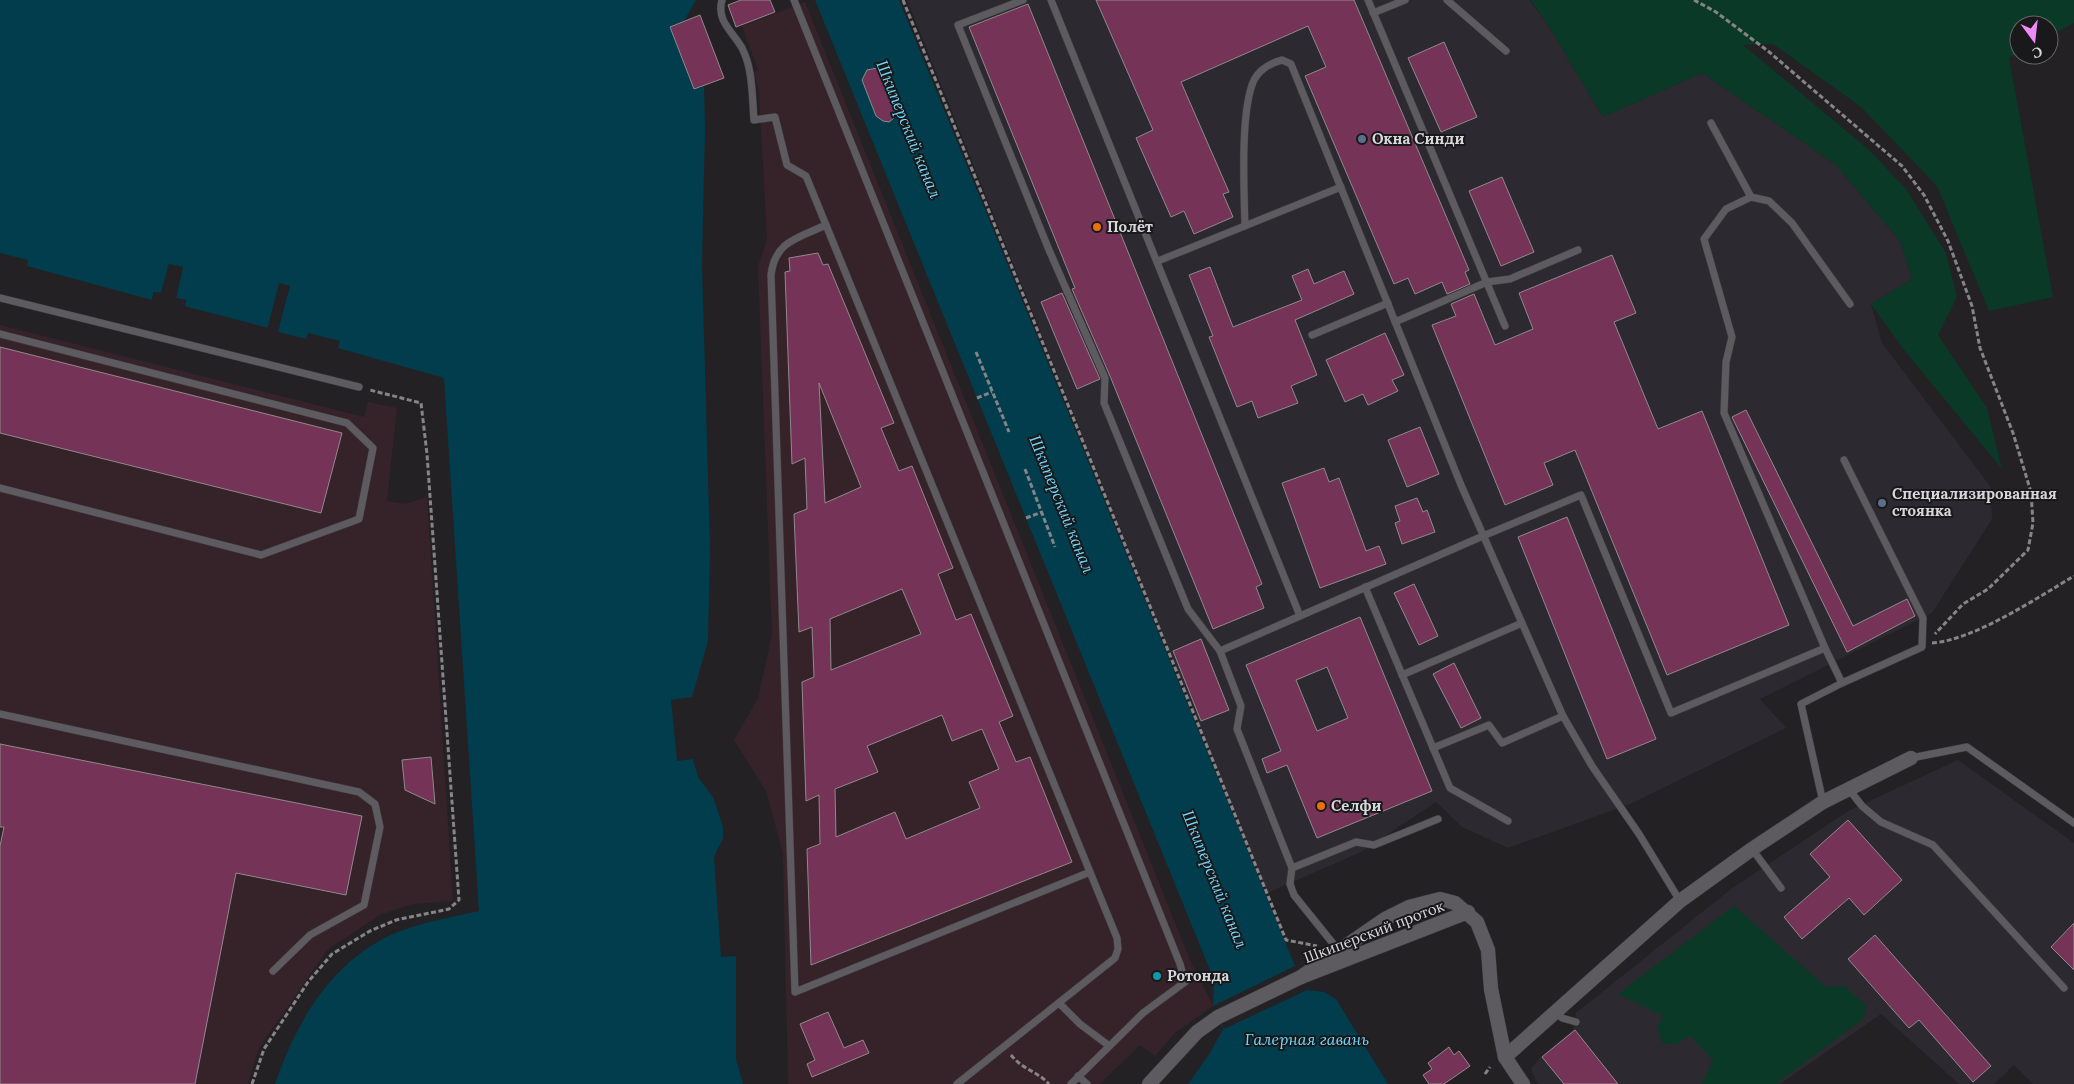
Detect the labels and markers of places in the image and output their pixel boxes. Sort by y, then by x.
place label: Окна Синди [1372,129,1464,148]
marker: Окна Синди [1356,133,1368,145]
place label: Полёт [1107,217,1153,236]
marker: Полёт [1091,221,1103,233]
place label: Специализированная стоянка [1892,484,2057,520]
marker: Специализированная стоянка [1876,497,1888,509]
place label: Селфи [1331,796,1381,815]
marker: Селфи [1315,800,1327,812]
place label: Ротонда [1167,966,1229,985]
marker: Ротонда [1151,970,1163,982]

